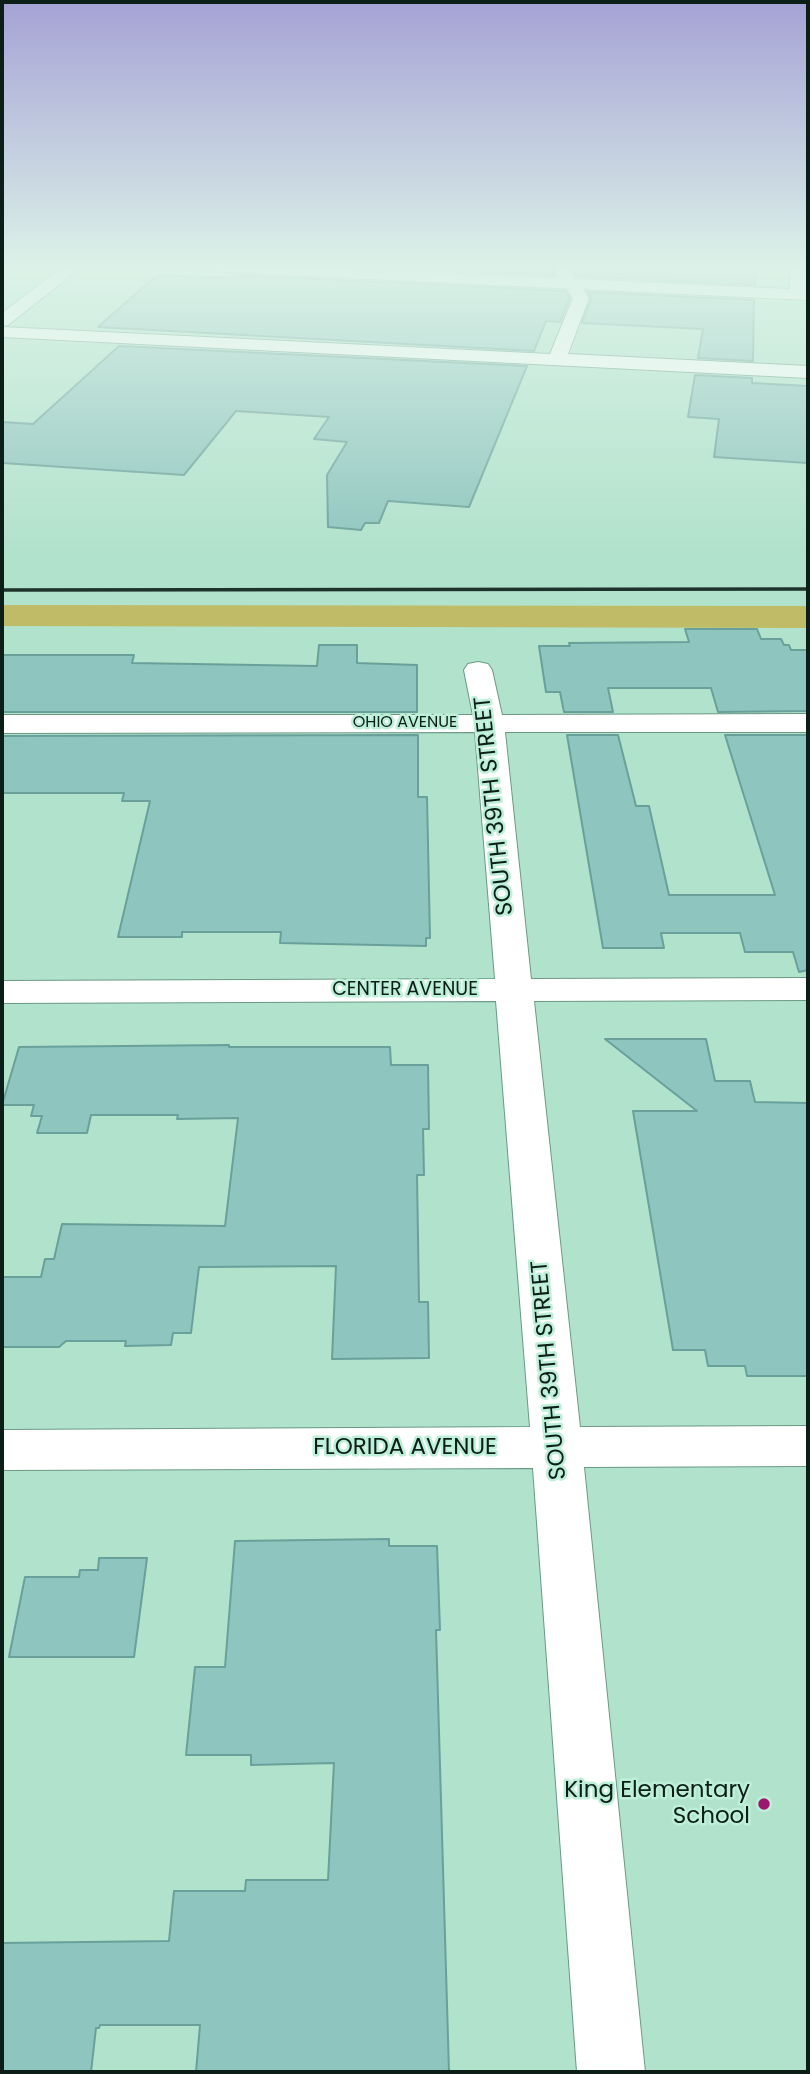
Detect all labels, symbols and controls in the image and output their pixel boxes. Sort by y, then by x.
street label: SOUTH 39TH STREET [470,695,520,917]
street label: OHIO AVENUE [353,713,457,733]
street label: CENTER AVENUE [332,979,478,1001]
street label: SOUTH 39TH STREET [527,1259,573,1481]
street label: FLORIDA AVENUE [313,1434,497,1462]
place label: King Elementary School [564,1777,750,1831]
marker: King Elementary School [756,1796,772,1812]

